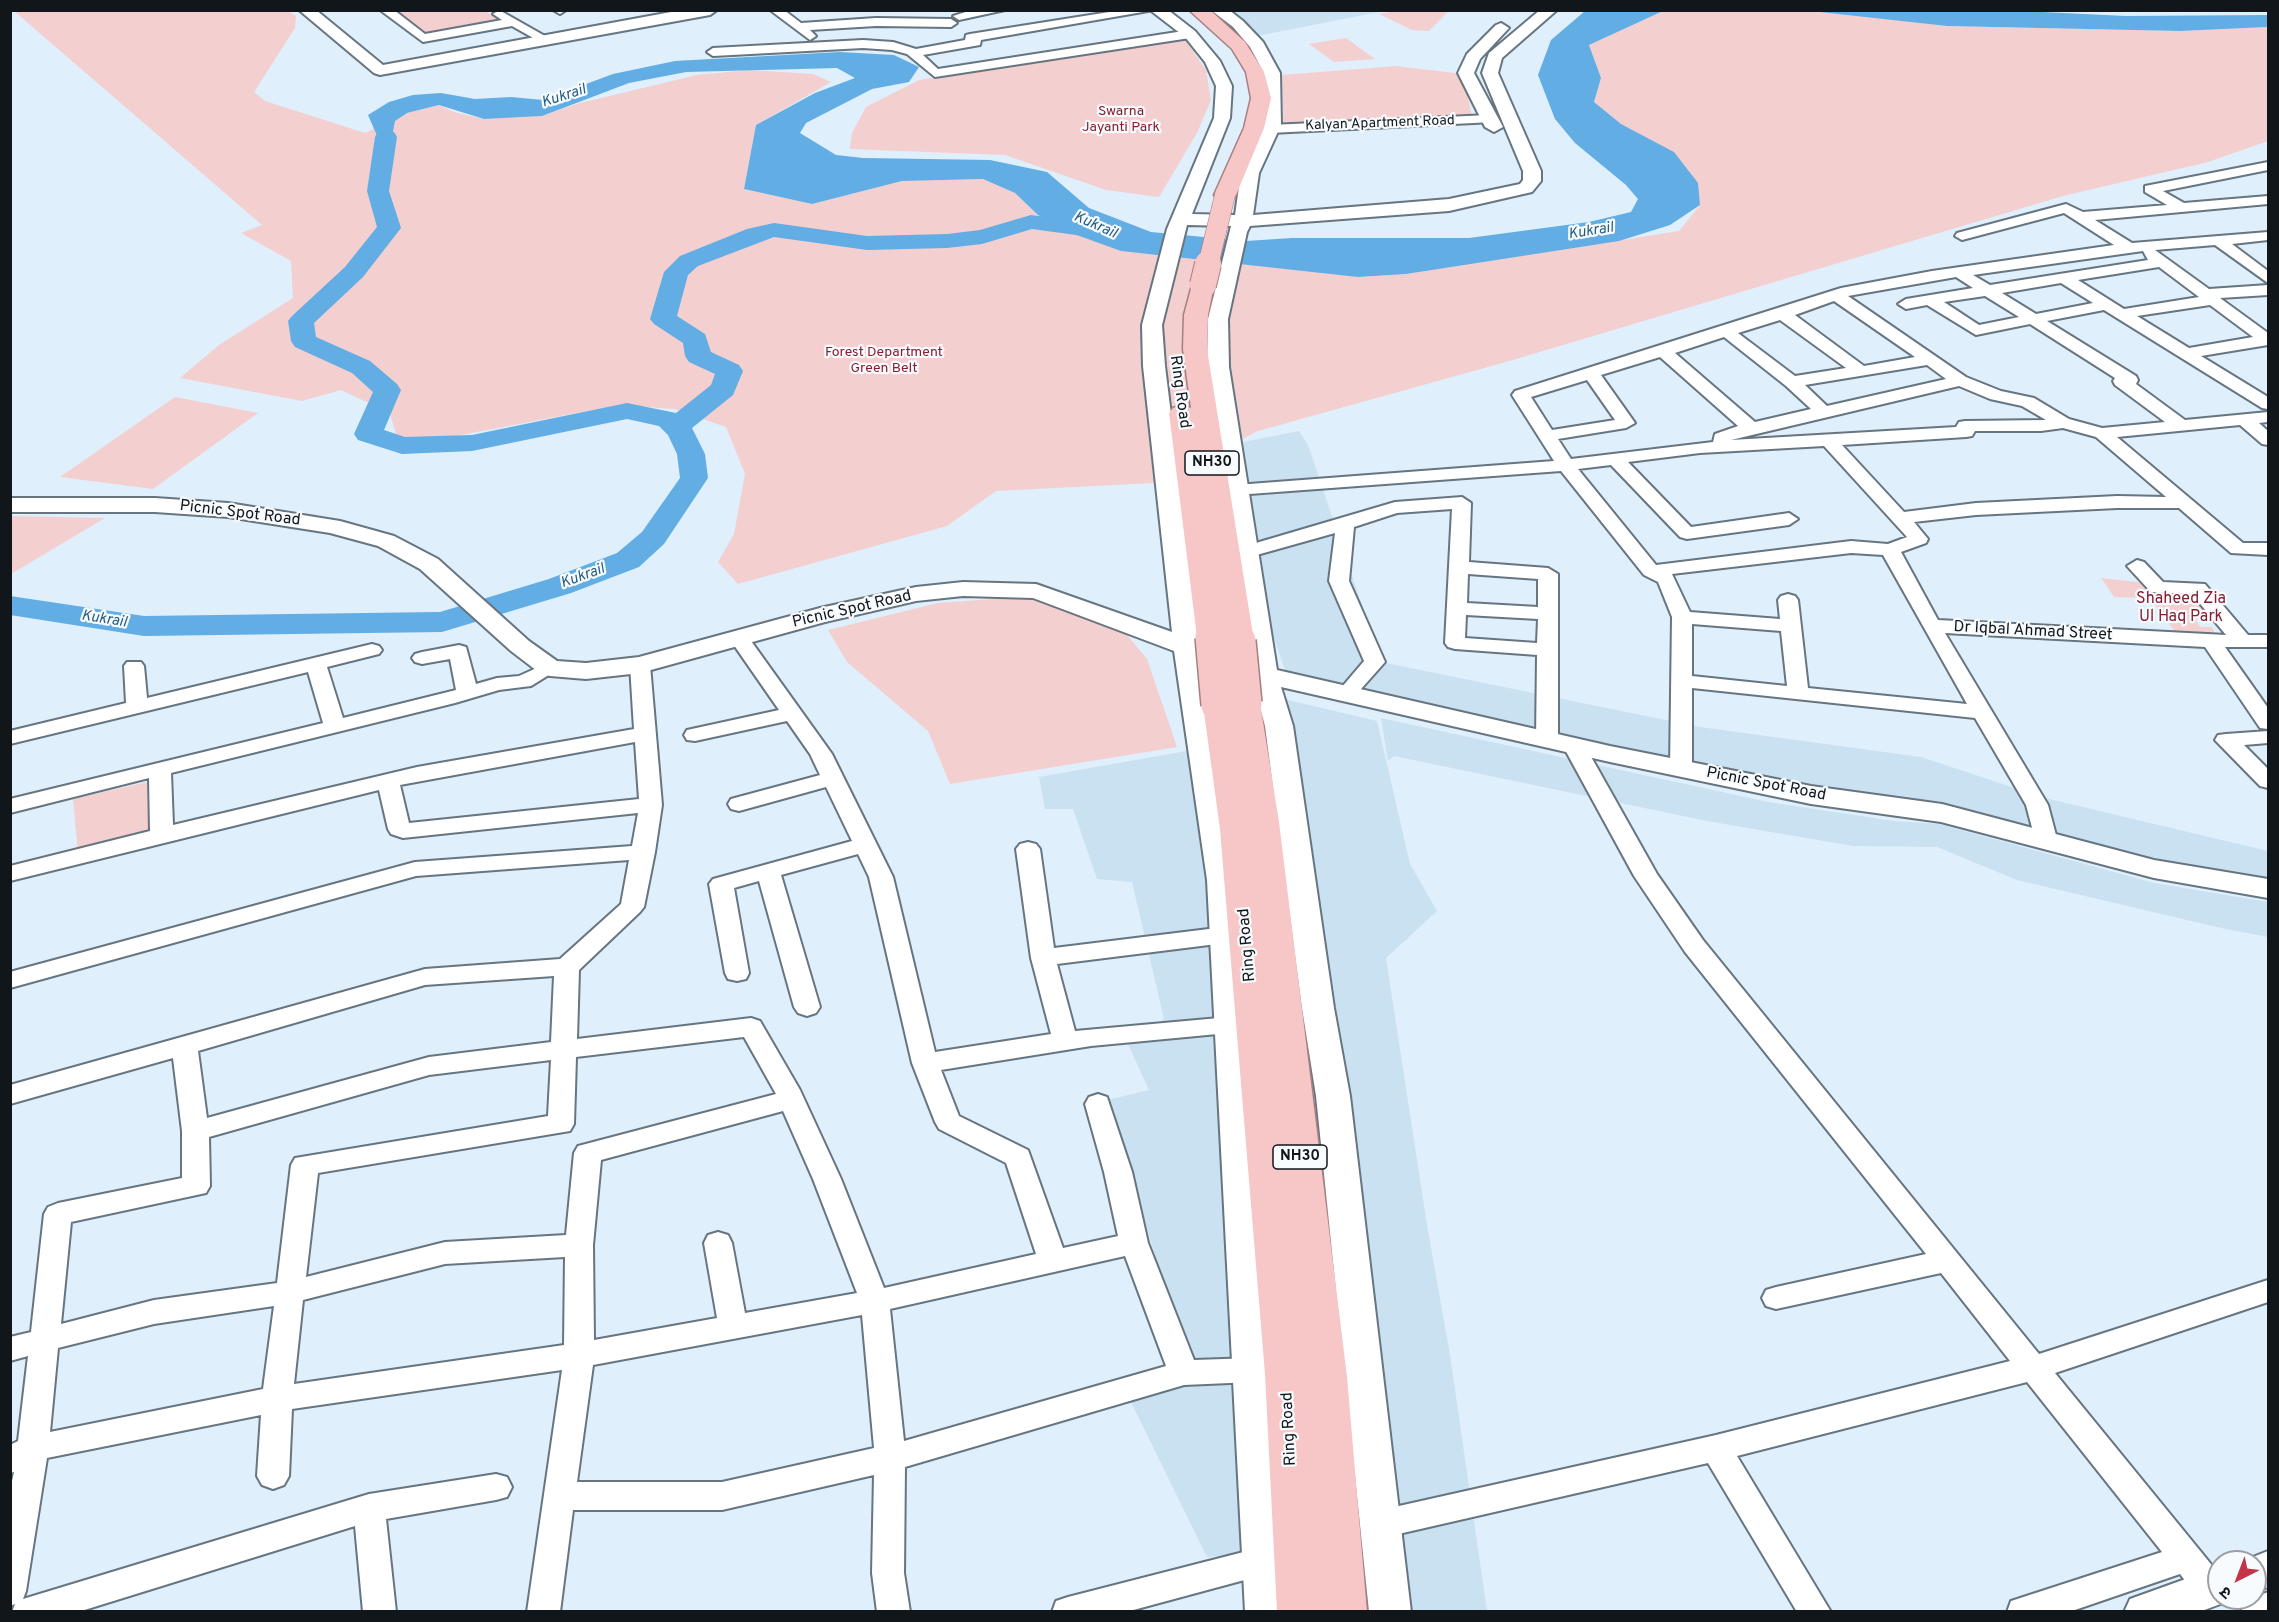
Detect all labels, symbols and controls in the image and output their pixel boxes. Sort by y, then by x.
water label: Kukrail [540,81,588,113]
park label: Swarna Jayanti Park [1082,104,1160,136]
street label: Kalyan Apartment Road [1305,113,1455,135]
water label: Kukrail [1071,209,1119,243]
water label: Kukrail [1567,220,1615,244]
park label: Forest Department Green Belt [825,345,943,378]
street label: Ring Road [1164,354,1194,430]
road number: NH30 [1185,451,1239,475]
street label: Picnic Spot Road [179,497,301,531]
water label: Kukrail [559,561,607,593]
street label: Picnic Spot Road [791,587,913,633]
park label: Shaheed Zia Ul Haq Park [2136,590,2226,628]
water label: Kukrail [80,608,128,632]
street label: Dr Iqbal Ahmad Street [1953,618,2113,646]
street label: Picnic Spot Road [1705,764,1827,806]
street label: Ring Road [1235,907,1261,983]
road number: NH30 [1273,1145,1327,1169]
street label: Ring Road [1278,1392,1302,1466]
north arrow [2207,1550,2267,1610]
text: उ [2216,1581,2236,1602]

